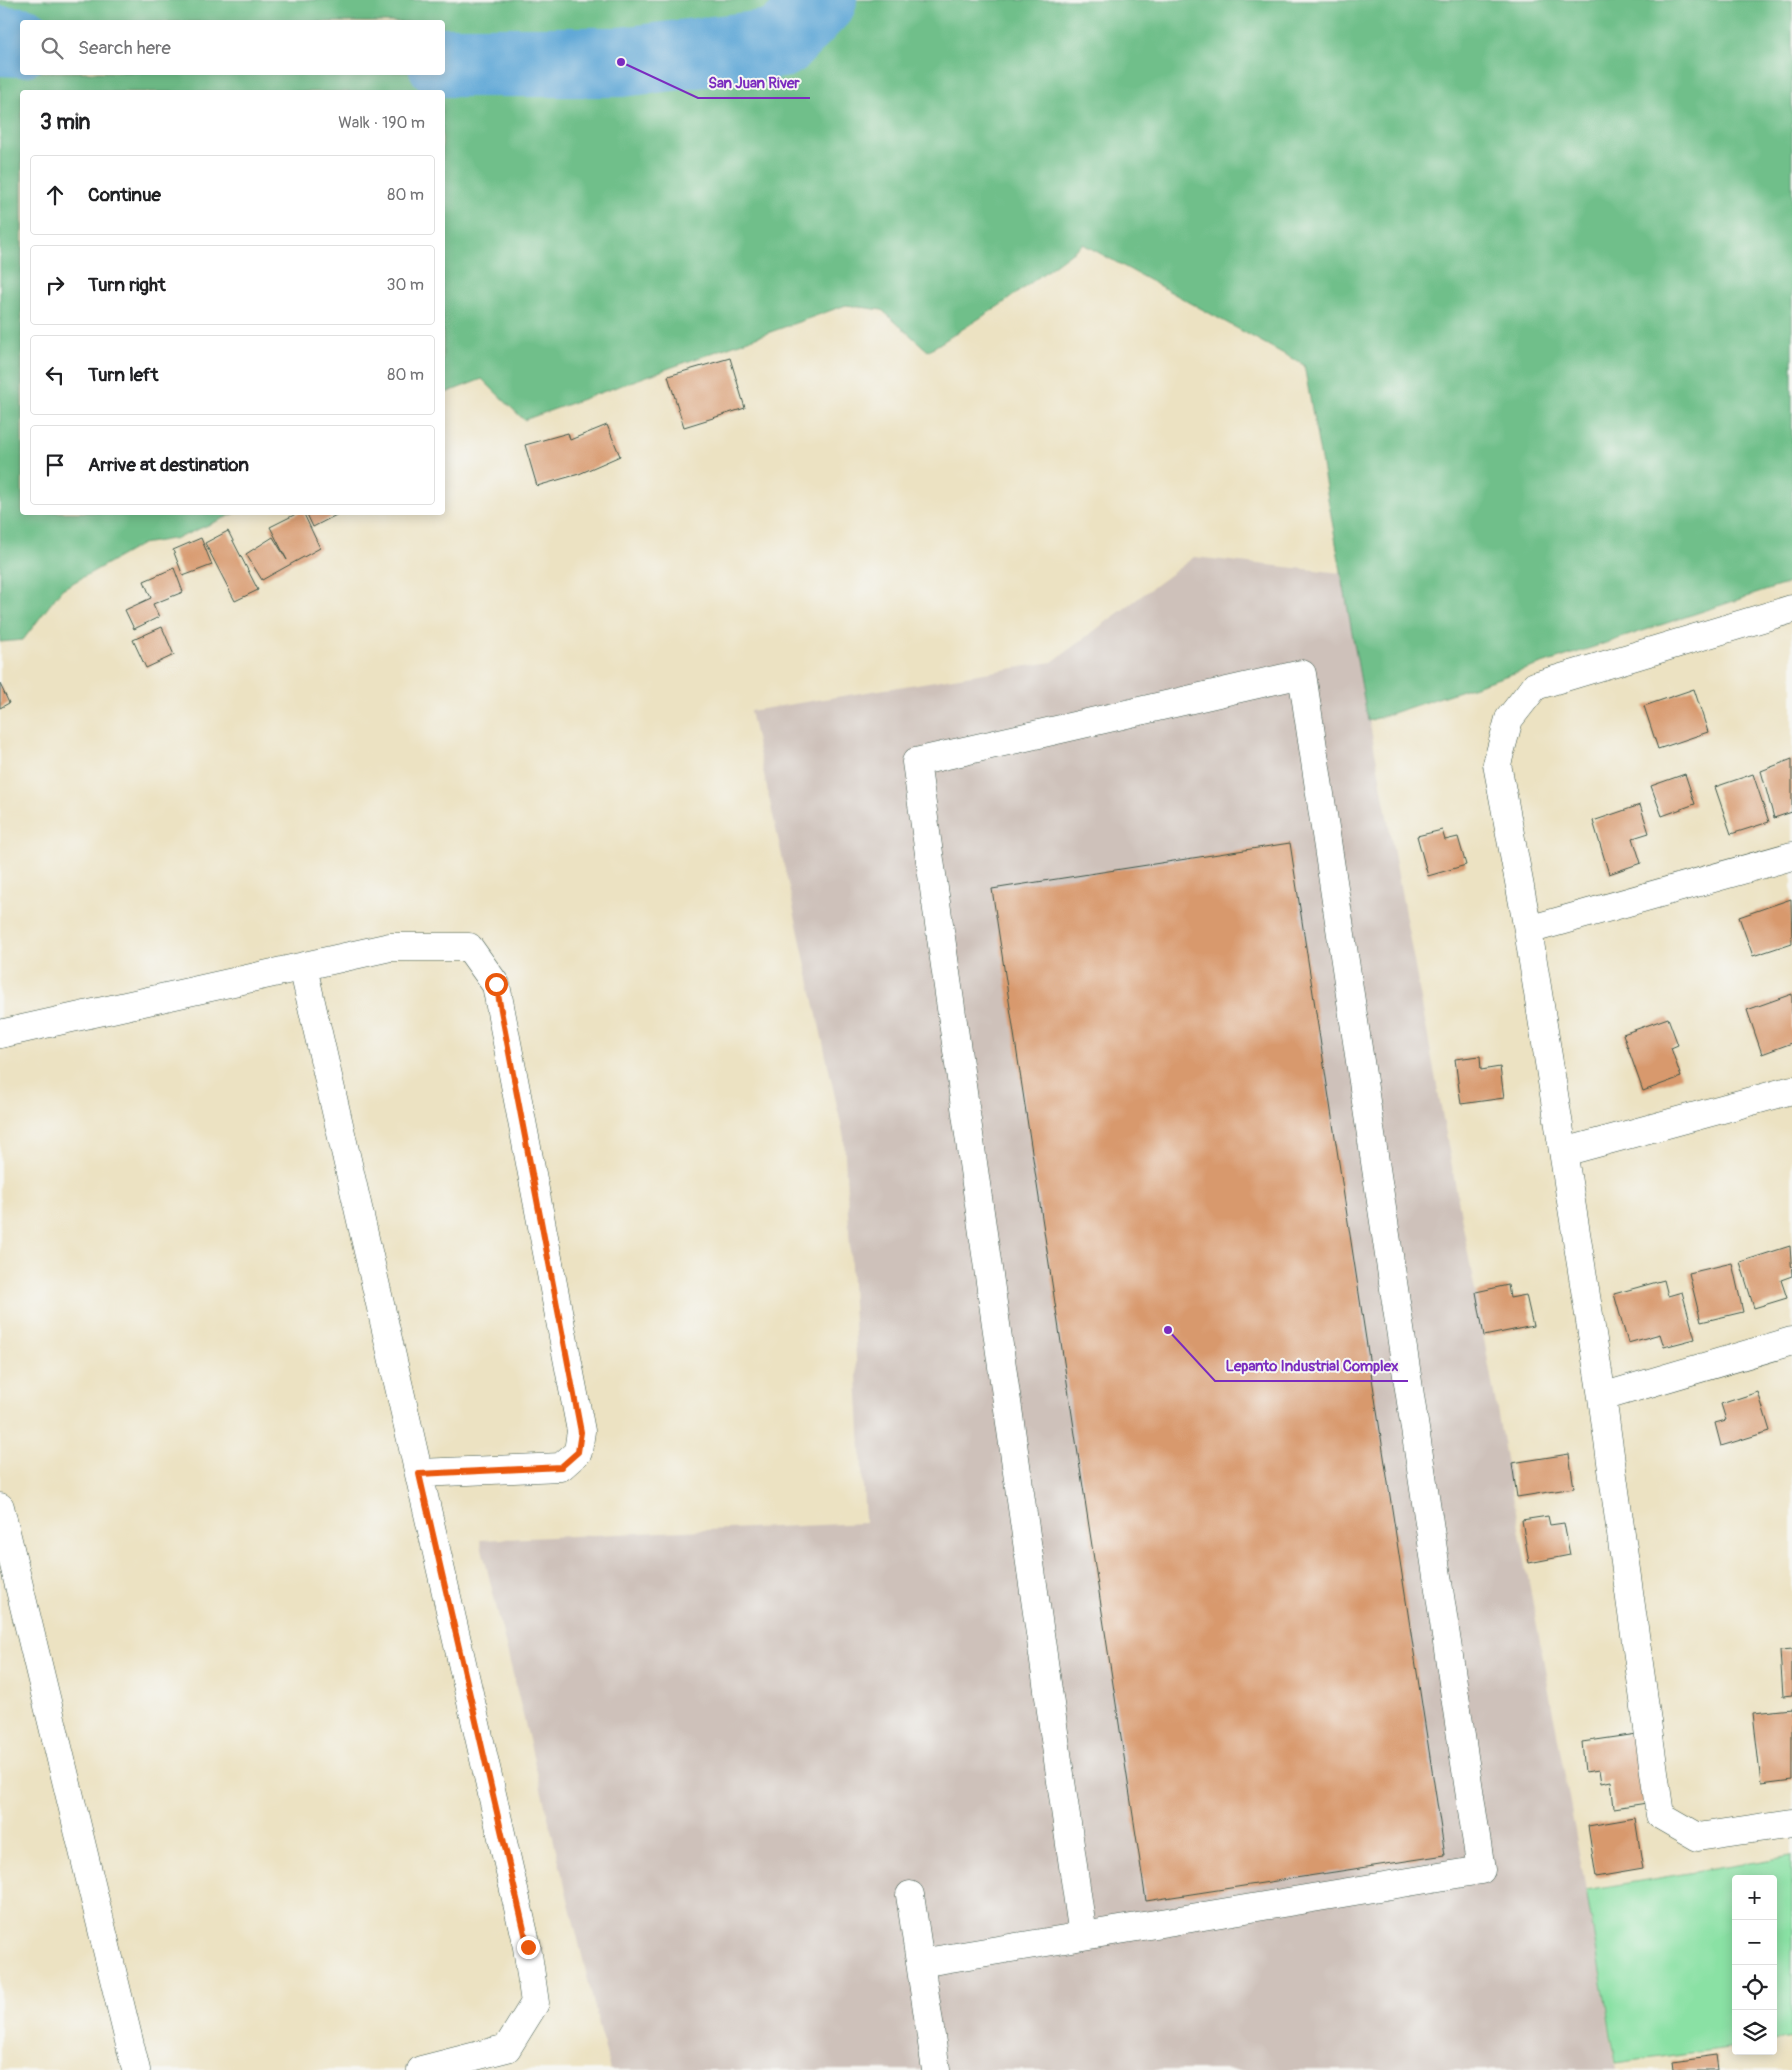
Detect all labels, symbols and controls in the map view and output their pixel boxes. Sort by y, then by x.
search box [20,20,445,75]
icon: search [38,34,66,62]
text: Search here [78,36,171,60]
callout: San Juan River [698,68,810,98]
text: San Juan River [708,74,800,93]
text: 3 min [40,109,90,136]
text: Walk · 190 m [338,113,425,133]
icon: ahead [41,181,69,209]
text: Continue [88,183,161,207]
text: 80 m [387,185,424,205]
icon: right [41,271,69,299]
text: Turn right [88,273,166,297]
text: 30 m [386,275,424,295]
icon: left [41,361,69,389]
text: Turn left [88,363,158,387]
text: 80 m [387,365,424,385]
icon: arrive [41,451,69,479]
text: Arrive at destination [88,453,249,477]
route start [485,973,508,996]
callout: Lepanto Industrial Complex [1215,1351,1408,1381]
text: Lepanto Industrial Complex [1225,1357,1399,1376]
map controls [1732,1875,1777,2055]
button: + [1732,1875,1777,1920]
button: − [1732,1920,1777,1965]
route end [517,1936,540,1959]
button: locate [1732,1965,1777,2010]
button: layers [1732,2010,1777,2055]

